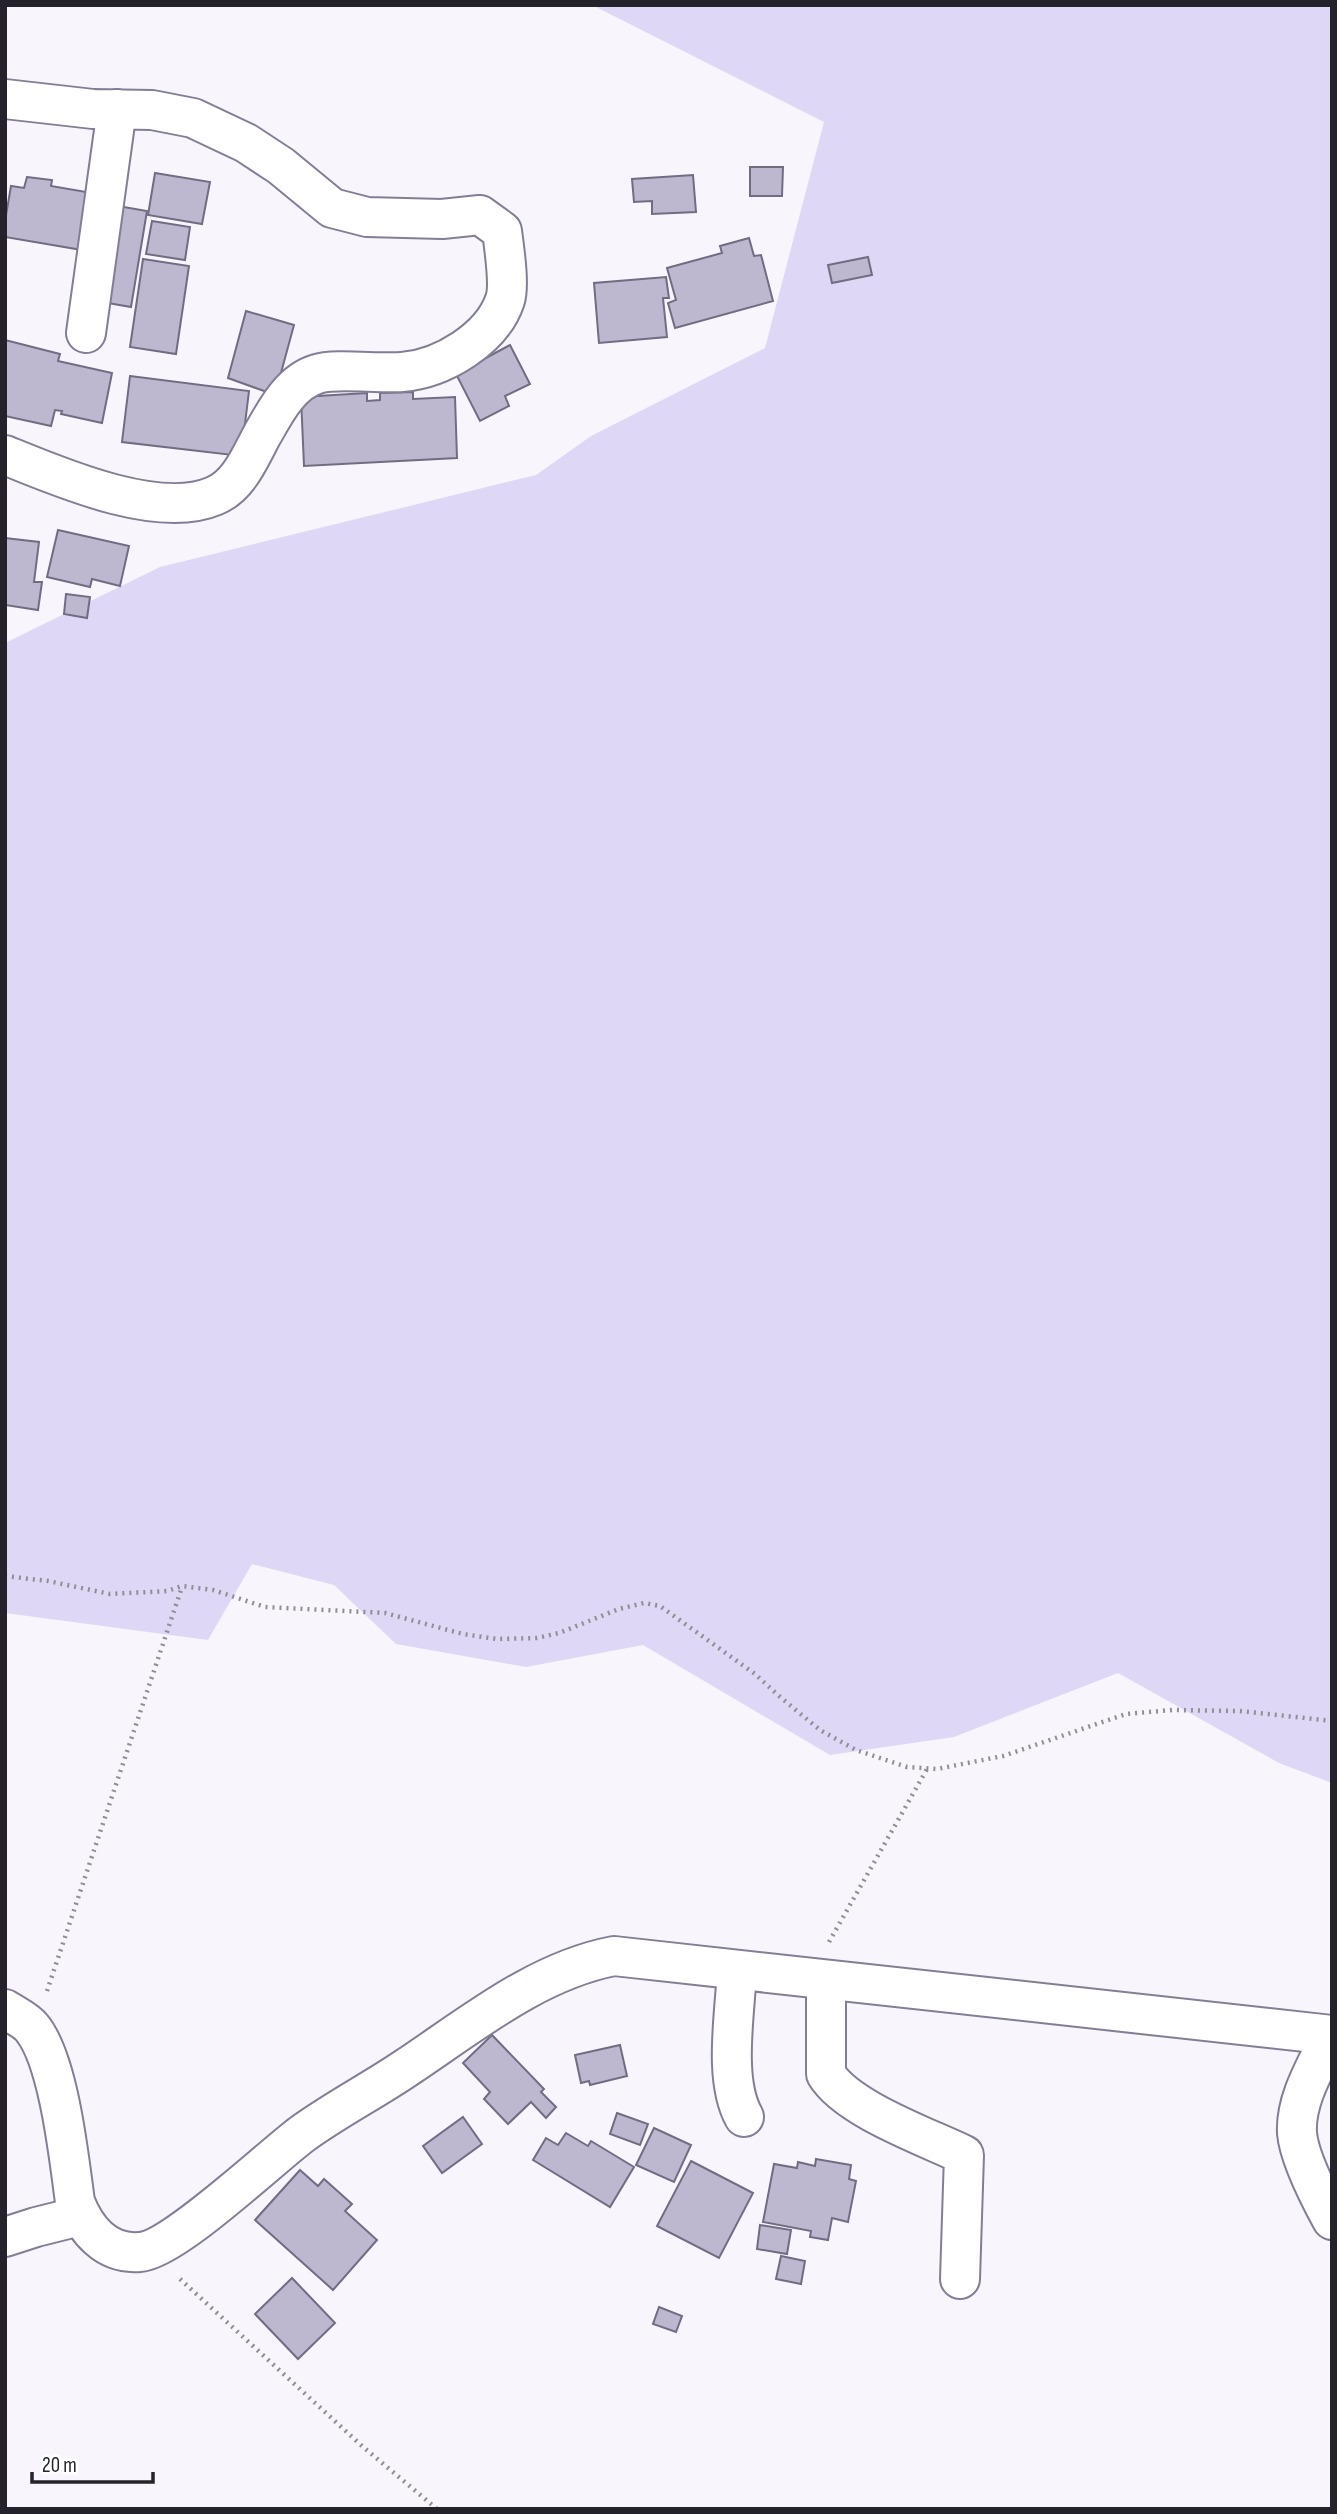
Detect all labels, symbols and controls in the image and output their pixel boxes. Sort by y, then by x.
scale bar [32,2440,152,2484]
text: 20 m [42,2453,77,2478]

